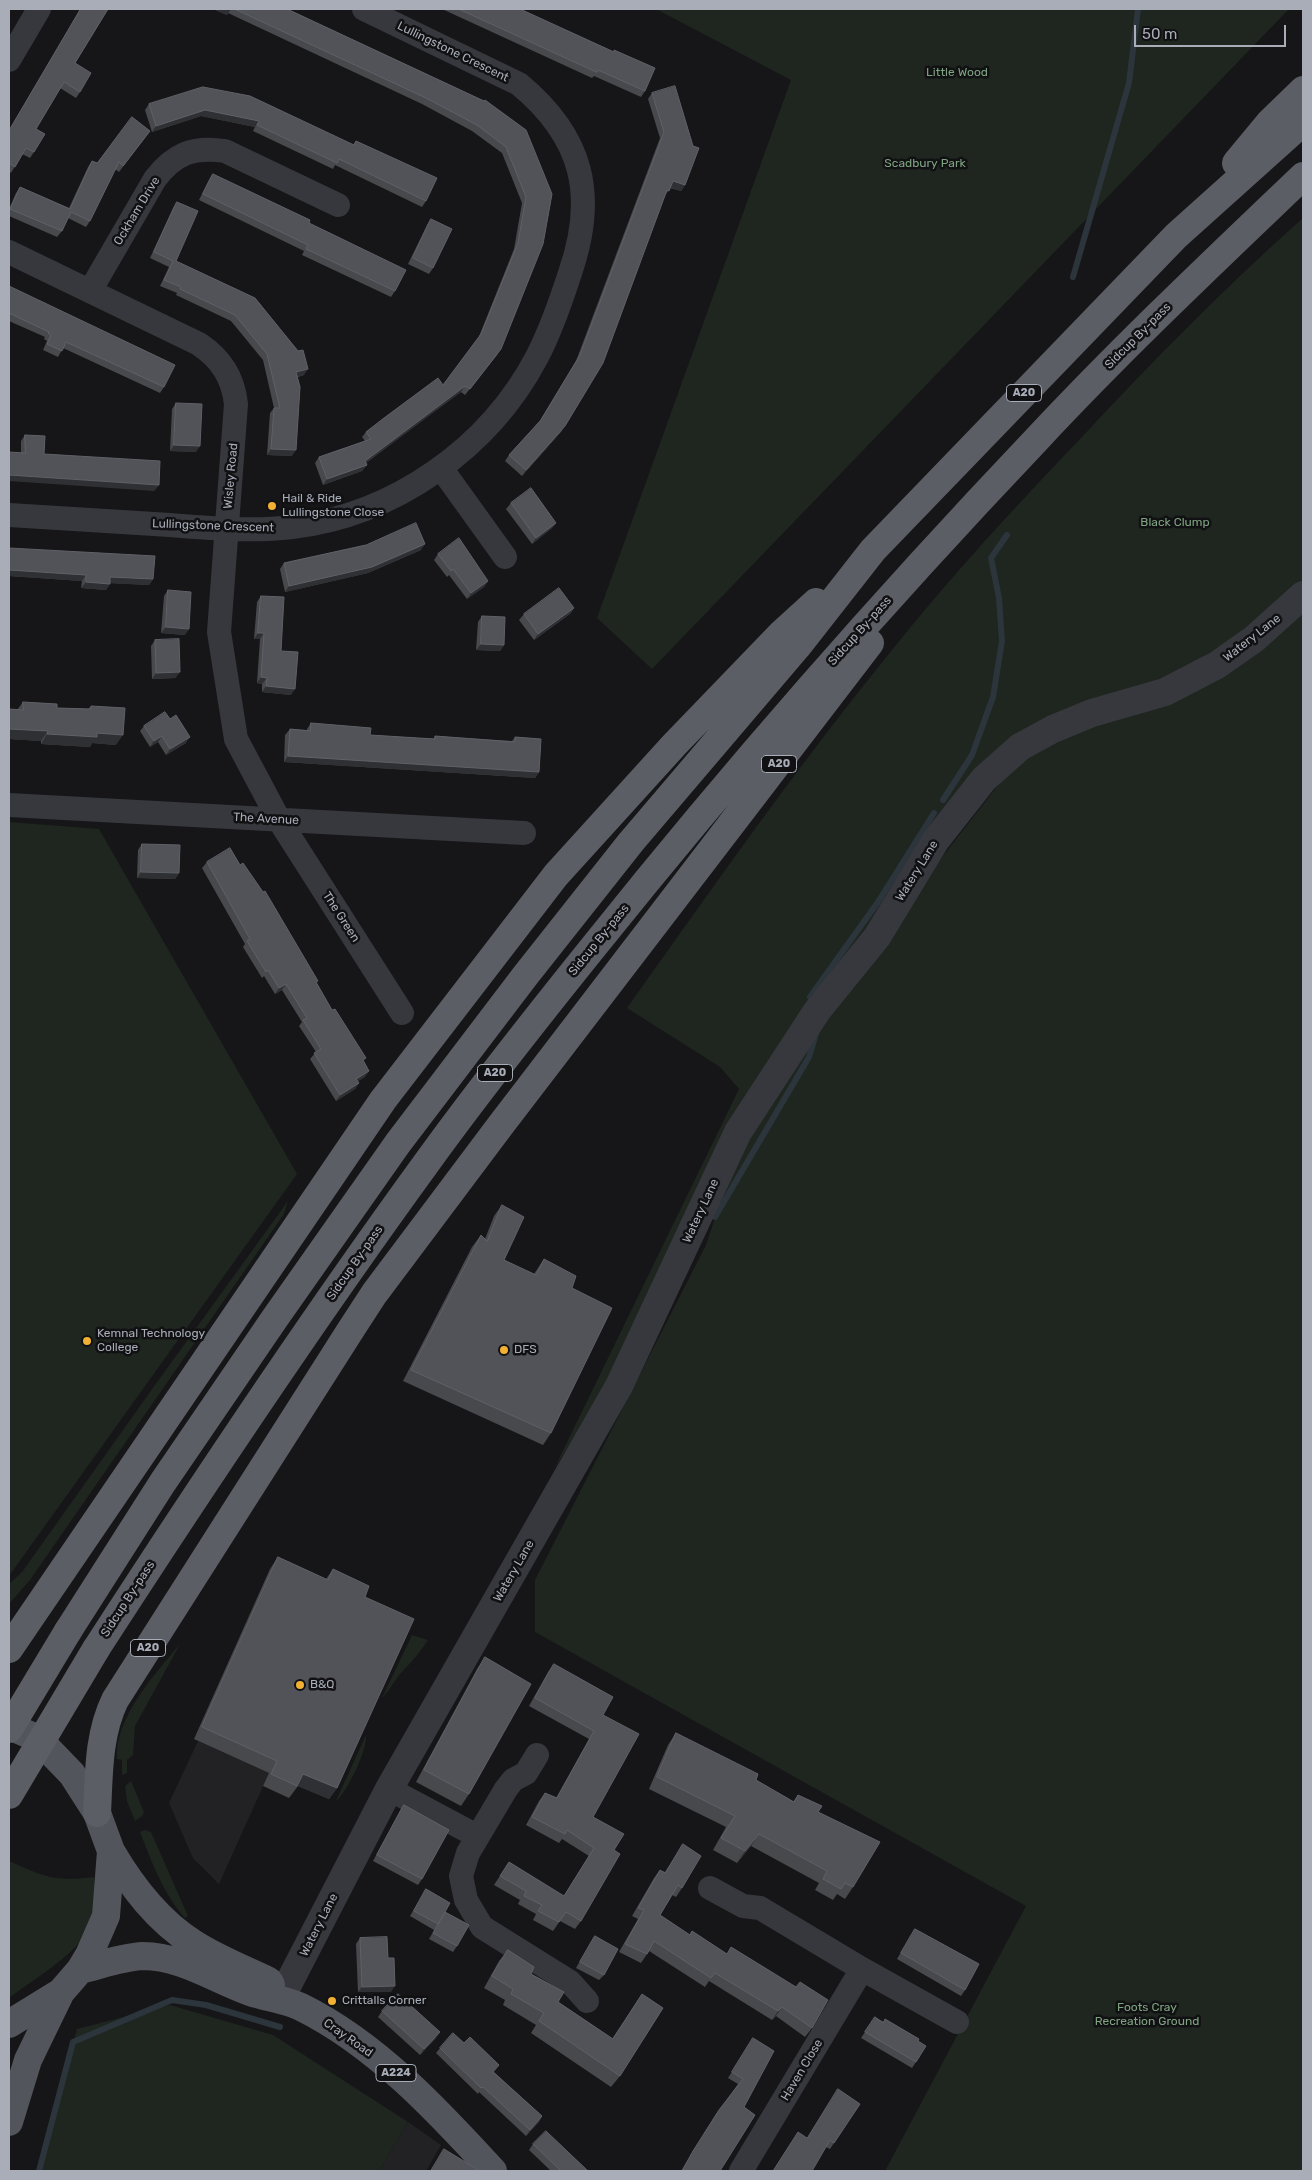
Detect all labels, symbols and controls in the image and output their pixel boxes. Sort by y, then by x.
scale bar [1137,15,1290,47]
street label: Lullingstone Crescent [395,19,511,85]
text: 50 m [1142,25,1177,43]
park label: Little Wood [926,66,988,80]
park label: Scadbury Park [884,157,966,171]
street label: Ockham Drive [111,174,163,248]
street label: Sidcup By-pass [1102,300,1174,372]
road number: A20 [1006,384,1042,402]
street label: Wisley Road [221,442,241,510]
place label: Hail & Ride Lullingstone Close [282,492,384,520]
marker: Hail & Ride Lullingstone Close [266,500,278,512]
park label: Black Clump [1140,516,1210,530]
street label: Lullingstone Crescent [152,517,274,535]
street label: Sidcup By-pass [825,594,895,668]
street label: Watery Lane [1220,611,1284,665]
road number: A20 [762,756,796,772]
street label: The Avenue [233,810,299,828]
street label: Watery Lane [893,838,941,904]
street label: The Green [319,889,363,945]
street label: Sidcup By-pass [566,901,632,979]
road number: A20 [478,1064,512,1082]
street label: Watery Lane [680,1177,722,1245]
street label: Sidcup By-pass [324,1223,386,1303]
place label: Kemnal Technology College [97,1327,205,1355]
marker: Kemnal Technology College [81,1335,93,1347]
place label: DFS [514,1343,537,1357]
marker: DFS [498,1344,510,1356]
street label: Watery Lane [491,1538,537,1604]
street label: Sidcup By-pass [98,1558,158,1640]
road number: A20 [130,1640,166,1656]
place label: B&Q [310,1678,334,1692]
marker: B&Q [294,1679,306,1691]
street label: Watery Lane [297,1891,341,1959]
place label: Crittalls Corner [342,1994,426,2008]
marker: Crittalls Corner [326,1995,338,2007]
park label: Foots Cray Recreation Ground [1095,2001,1199,2029]
street label: Cray Road [321,2016,375,2060]
street label: Haven Close [778,2037,826,2103]
road number: A224 [376,2064,416,2082]

